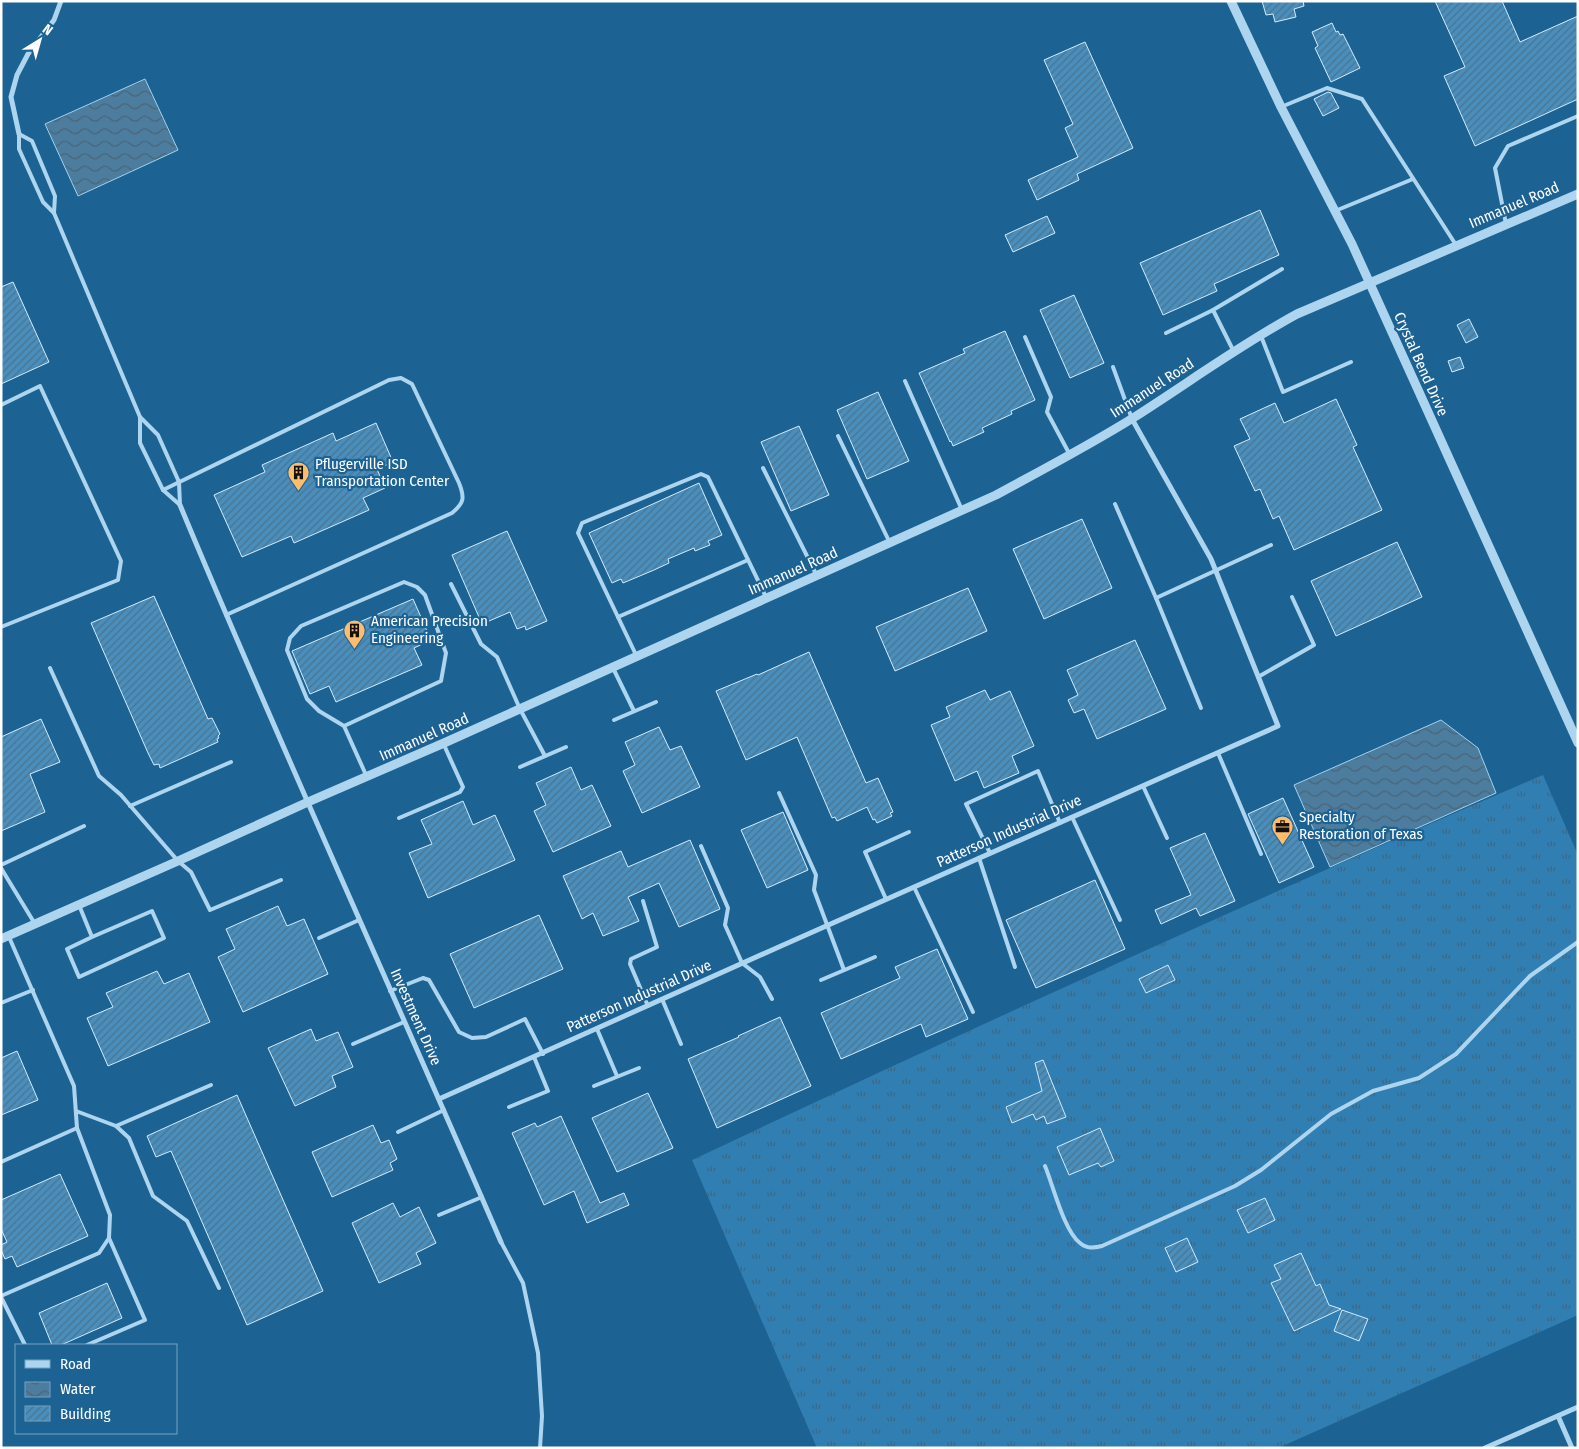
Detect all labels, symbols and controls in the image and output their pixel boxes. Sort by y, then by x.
north arrow [15,15,65,65]
text: N [39,21,56,39]
street label: Immanuel Road [1466,178,1562,232]
street label: Crystal Bend Drive [1390,309,1452,419]
street label: Immanuel Road [1107,354,1197,422]
place label: Pflugerville ISD Transportation Center [315,455,450,490]
building icon: Pflugerville ISD Transportation Center [287,461,311,492]
street label: Immanuel Road [745,543,841,599]
place label: American Precision Engineering [371,612,488,647]
building icon: American Precision Engineering [343,618,367,649]
street label: Immanuel Road [376,709,472,765]
street label: Patterson Industrial Drive [934,791,1084,871]
place label: Specialty Restoration of Texas [1299,808,1423,843]
office icon: Specialty Restoration of Texas [1271,814,1295,845]
street label: Patterson Industrial Drive [564,956,714,1036]
street label: Investment Drive [387,966,445,1068]
legend [15,1344,178,1434]
text: Road [60,1355,91,1373]
text: Water [60,1380,96,1398]
text: Building [60,1405,111,1423]

